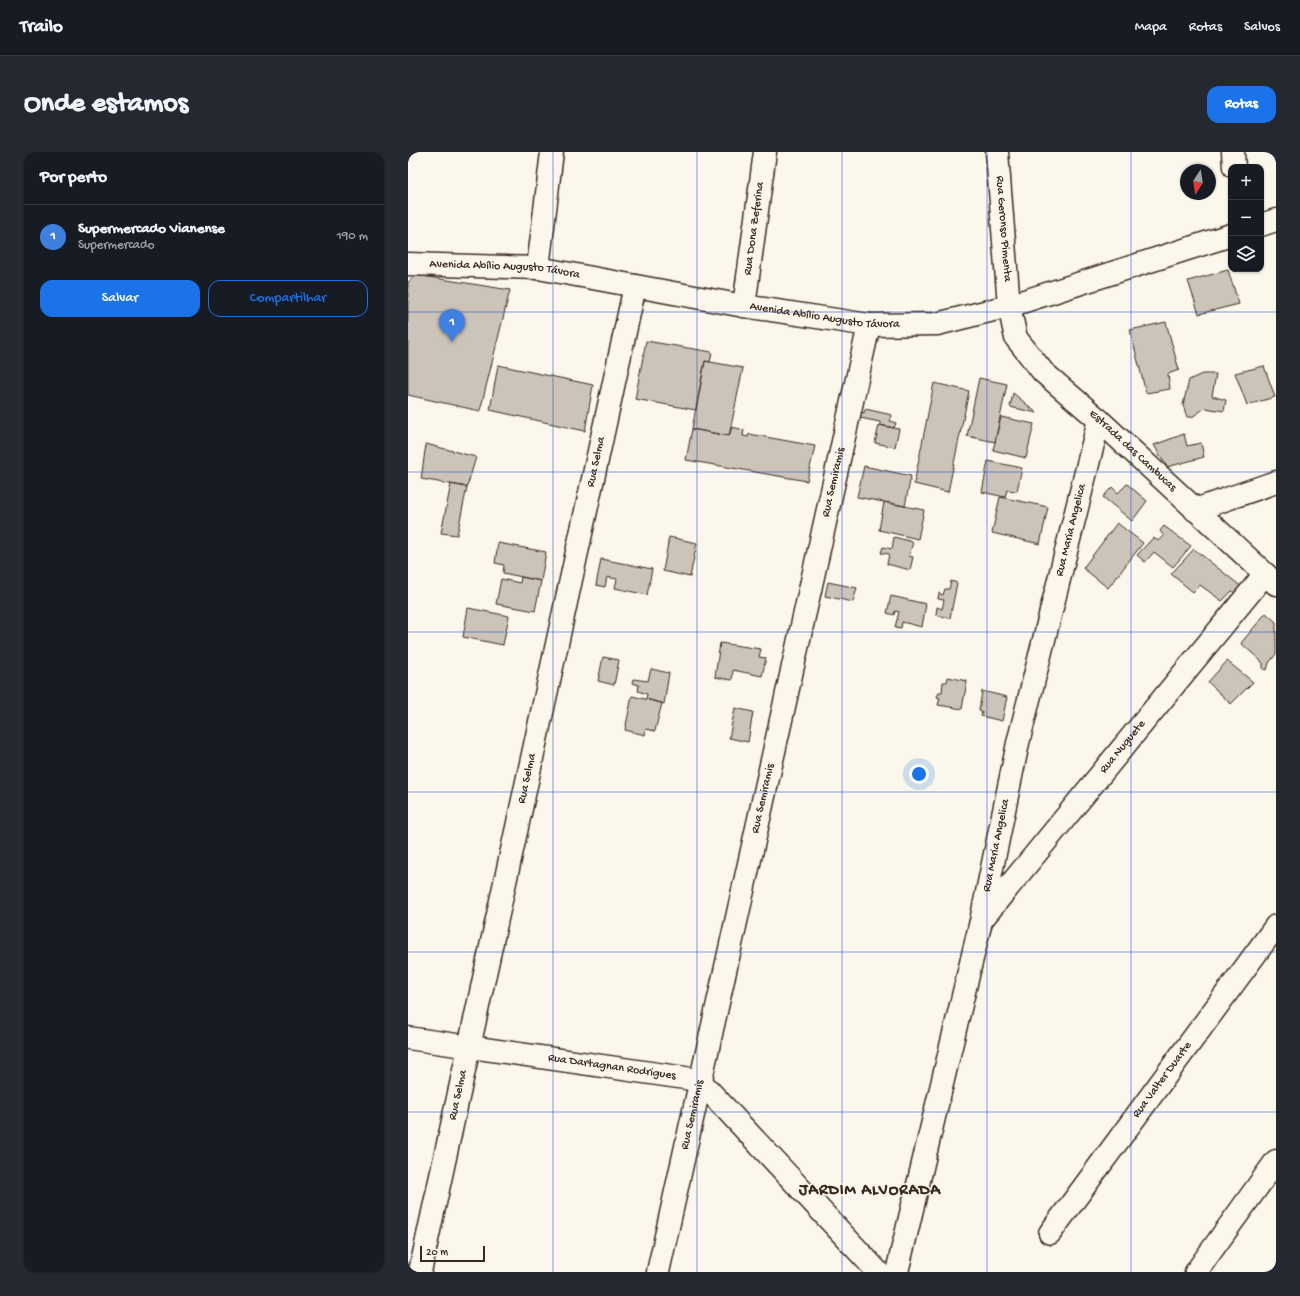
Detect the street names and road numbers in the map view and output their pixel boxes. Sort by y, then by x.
street label: Rua Geronso Pimenta [992,175,1014,283]
street label: Rua Dona Zeferina [741,181,768,276]
street label: Avenida Abílio Augusto Távora [429,258,581,283]
street label: Avenida Abílio Augusto Távora [749,300,900,332]
street label: Estrada das Cambucas [1086,407,1179,495]
street label: Rua Selma [584,435,609,488]
street label: Rua Semiramis [819,446,849,518]
street label: Rua Maria Angelica [1053,482,1090,578]
street label: Rua Nuguete [1097,717,1150,777]
street label: Rua Selma [515,752,540,805]
street label: Rua Semiramis [749,762,778,835]
street label: Rua Maria Angelica [980,797,1013,893]
street label: Rua Valter Duarte [1130,1038,1196,1121]
street label: Rua Dartagnan Rodrigues [547,1051,677,1084]
street label: Rua Selma [446,1068,471,1122]
street label: Rua Semiramis [678,1078,708,1151]

